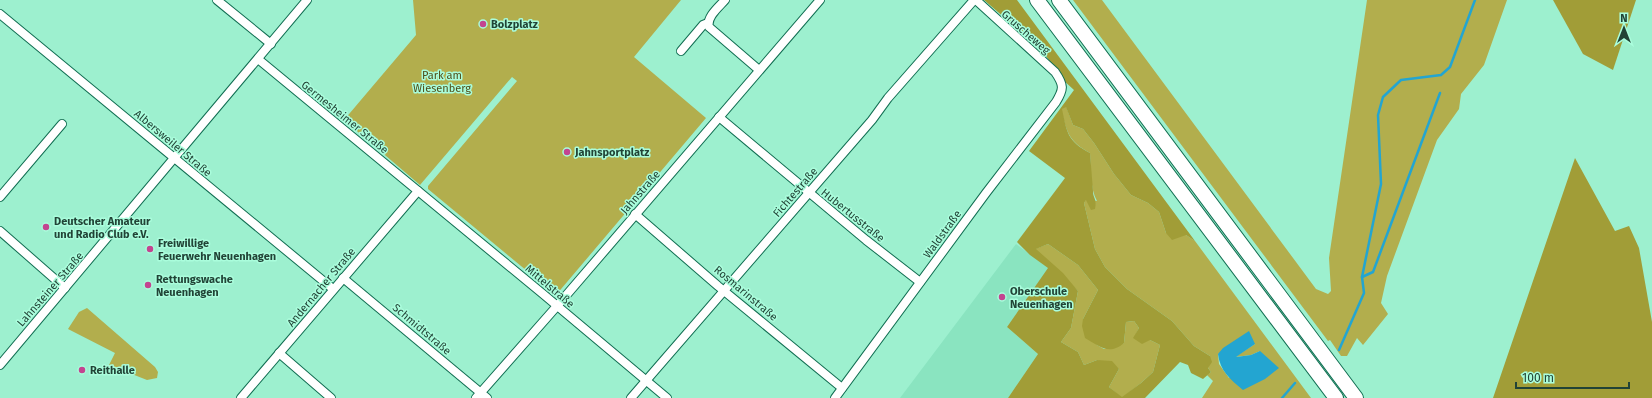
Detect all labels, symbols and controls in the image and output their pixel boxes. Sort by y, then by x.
street label: Gruscheweg [999,8,1053,57]
north arrow [1604,8,1644,48]
text: N [1620,12,1628,25]
place label: Bolzplatz [491,18,538,31]
marker: Bolzplatz [478,19,488,29]
park label: Park am Wiesenberg [413,69,471,95]
street label: Germesheimer Straße [299,78,391,156]
street label: Albersweiler Straße [131,107,214,179]
place label: Jahnsportplatz [574,146,649,159]
marker: Jahnsportplatz [562,147,572,157]
street label: Fichtestraße [770,165,820,220]
street label: Jahnstraße [618,168,663,217]
street label: Hubertusstraße [818,186,887,245]
street label: Waldstraße [921,208,964,261]
place label: Deutscher Amateur und Radio Club e.V. [54,215,151,241]
marker: Deutscher Amateur und Radio Club e.V. [41,222,51,232]
place label: Freiwillige Feuerwehr Neuenhagen [158,237,276,263]
marker: Freiwillige Feuerwehr Neuenhagen [145,244,155,254]
street label: Andernacher Straße [285,245,358,329]
street label: Lahnsteiner Straße [15,250,86,329]
street label: Mittelstraße [522,262,577,311]
street label: Rosmarinstraße [711,263,780,324]
place label: Rettungswache Neuenhagen [156,273,233,299]
marker: Rettungswache Neuenhagen [143,280,153,290]
place label: Oberschule Neuenhagen [1010,285,1073,311]
marker: Oberschule Neuenhagen [997,292,1007,302]
street label: Schmidtstraße [390,301,454,358]
place label: Reithalle [90,364,135,377]
scale bar [1516,364,1629,390]
marker: Reithalle [77,365,87,375]
text: 100 m [1522,371,1554,385]

